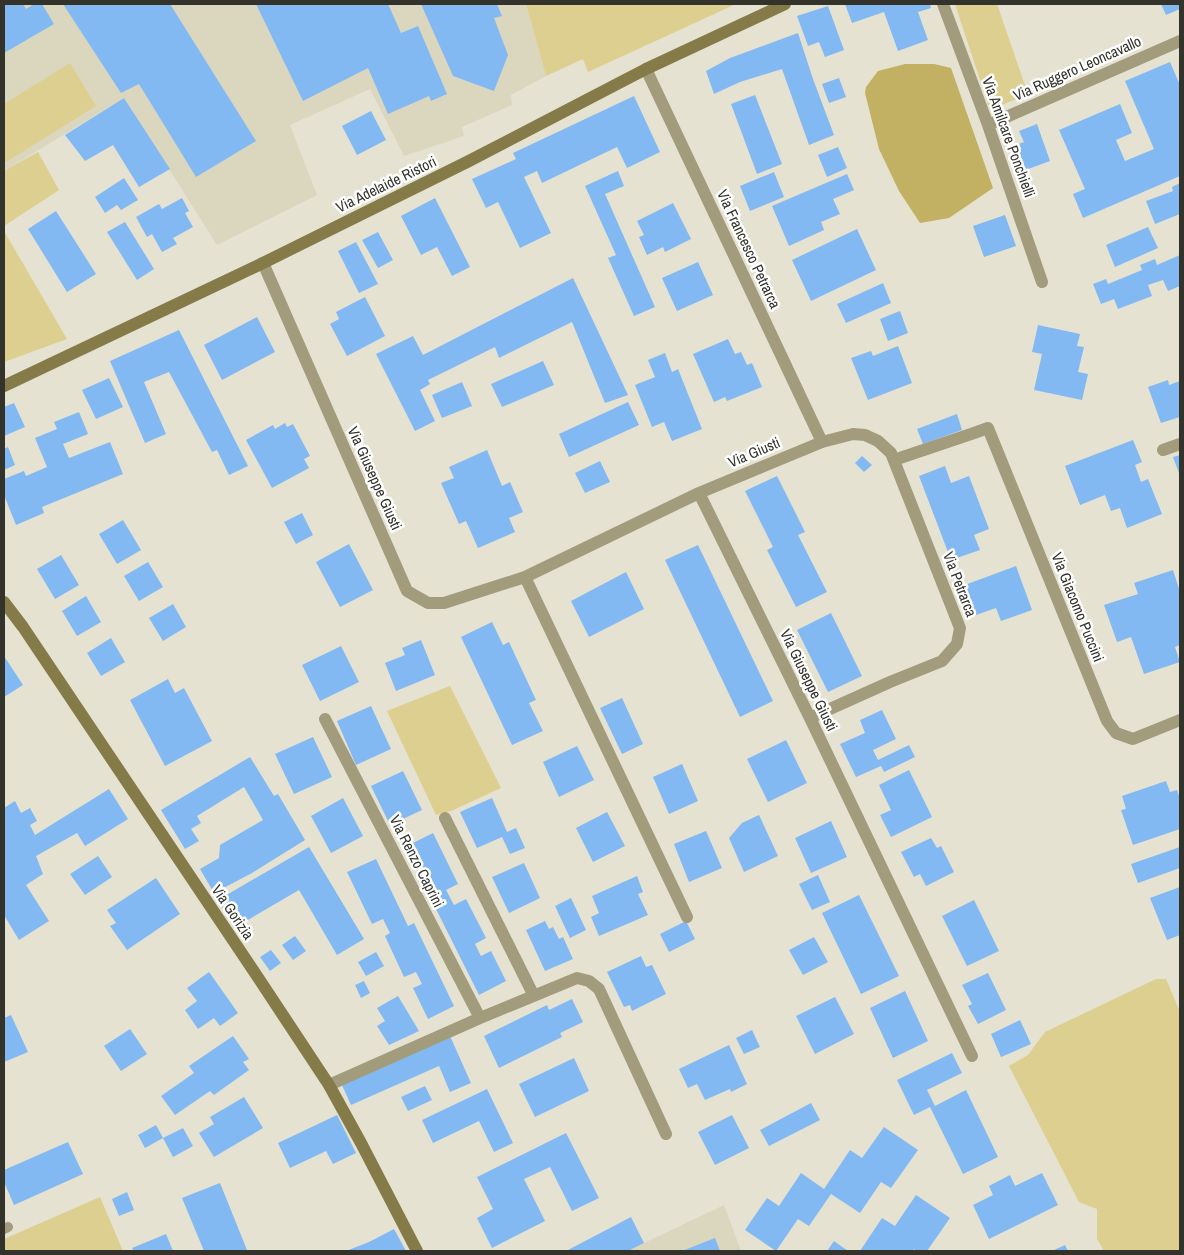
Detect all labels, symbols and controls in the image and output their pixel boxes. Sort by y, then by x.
street label: Via Ruggero Leoncavallo [1010,30,1144,106]
street label: Via Amilcare Ponchielli [977,74,1041,200]
street label: Via Adelaide Ristori [332,151,440,217]
street label: Via Francesco Petrarca [712,186,786,312]
street label: Via Giuseppe Giusti [343,423,407,533]
street label: Via Giusti [725,432,783,472]
street label: Via Petrarca [938,548,982,620]
street label: Via Giacomo Puccini [1047,549,1109,665]
street label: Via Giuseppe Giusti [775,625,843,735]
street label: Via Renzo Caprini [385,811,449,911]
street label: Via Gorizia [207,880,259,944]

